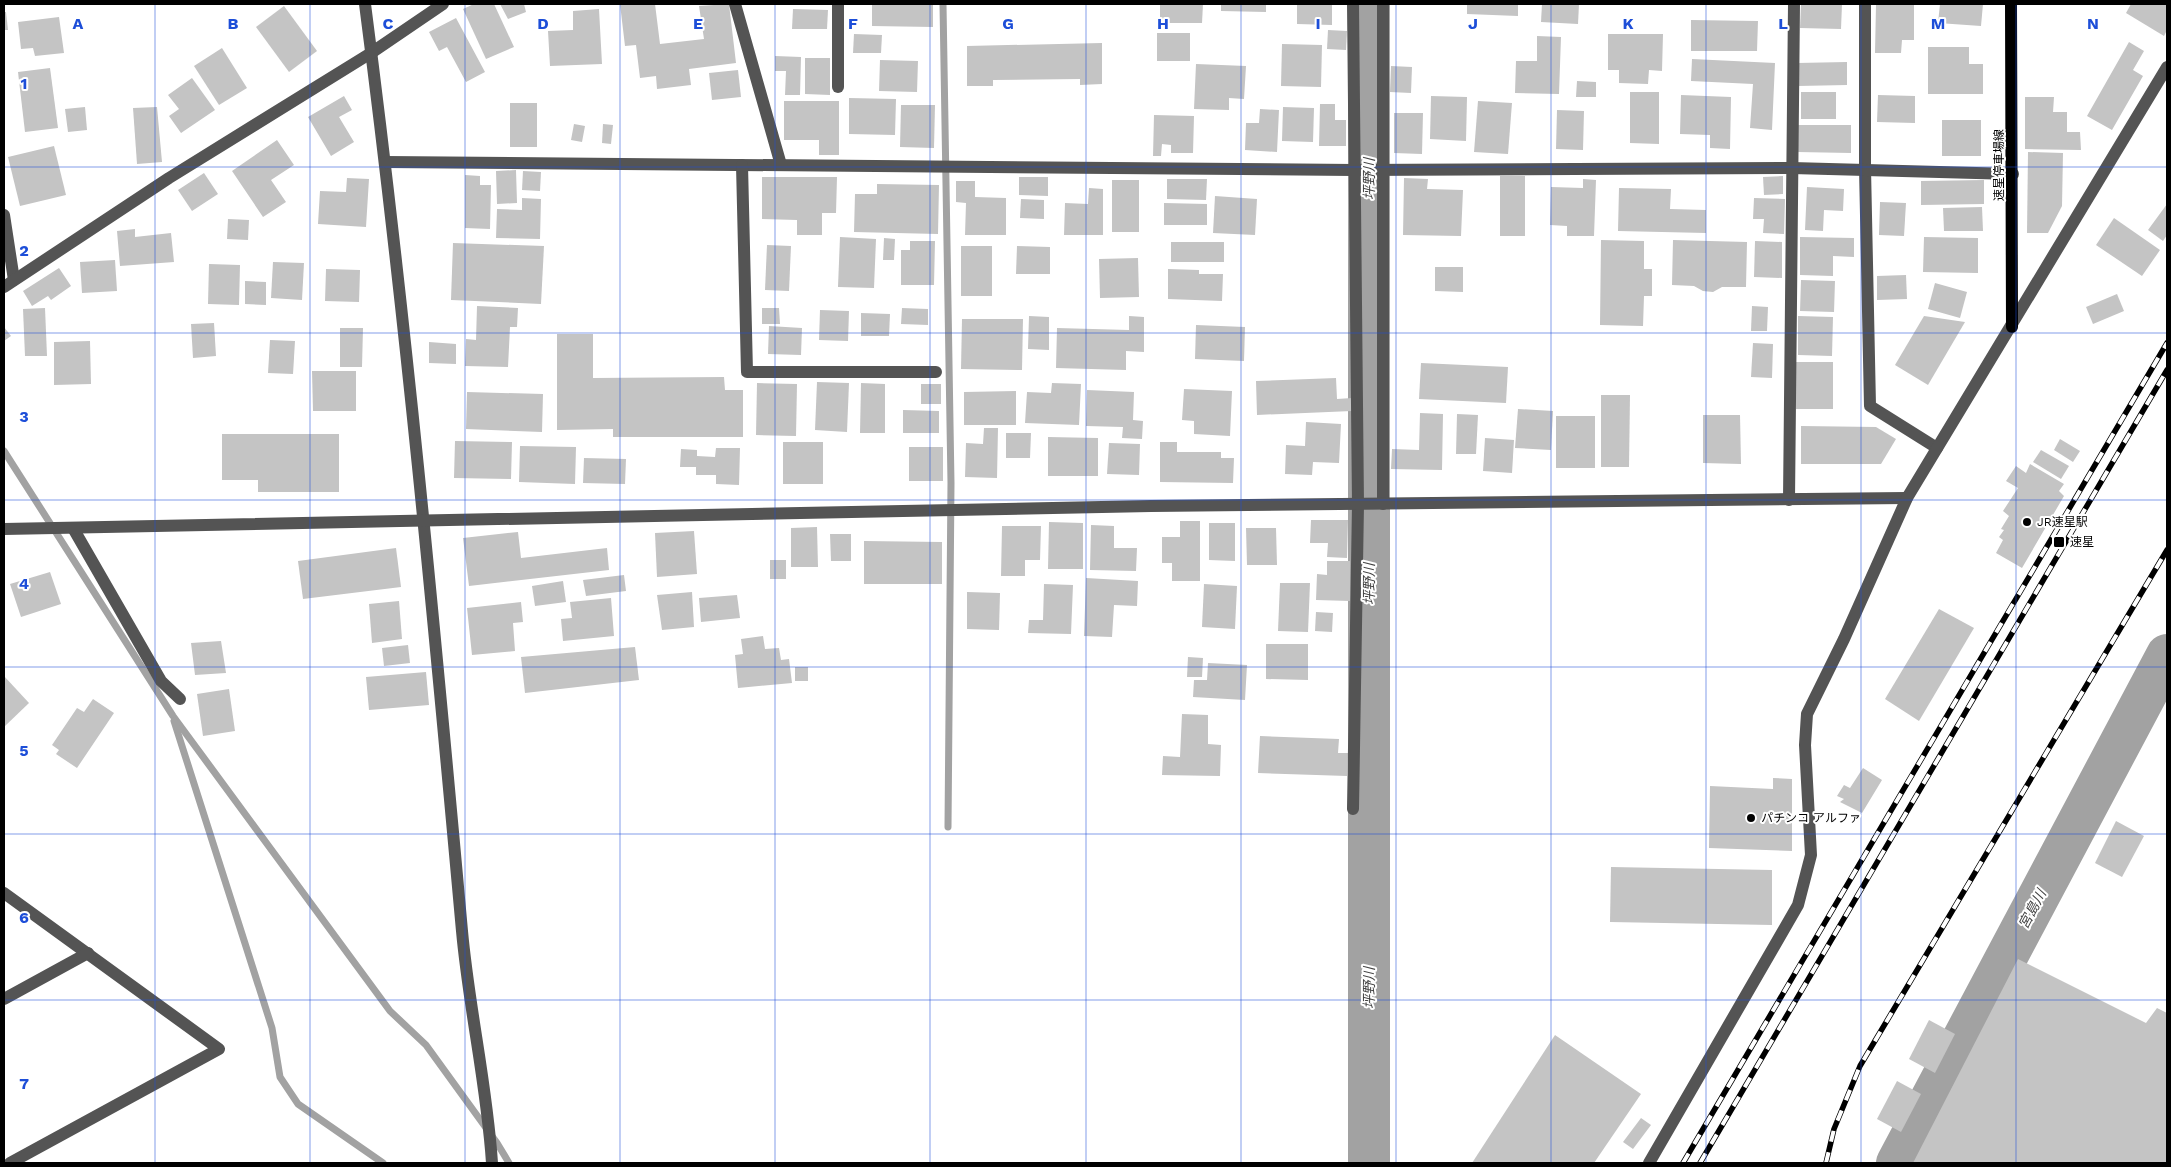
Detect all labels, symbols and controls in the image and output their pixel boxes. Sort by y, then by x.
text: A [73,14,84,33]
text: B [228,14,239,33]
text: C [383,14,394,33]
text: D [537,14,549,33]
text: E [693,14,703,33]
text: F [848,14,858,33]
text: G [1002,14,1014,33]
text: H [1157,14,1169,33]
text: I [1315,14,1321,33]
text: J [1468,14,1478,33]
text: K [1622,14,1634,33]
text: L [1778,14,1788,33]
text: M [1931,14,1945,33]
text: N [2087,14,2099,33]
text: 1 [21,74,27,93]
street label: 速星停車場線 [1992,129,2006,201]
water label: 坪野川 [1361,156,1377,200]
text: 2 [19,241,29,260]
text: 3 [19,407,29,426]
place label: JR速星駅 [2037,515,2088,529]
marker: JR速星駅 [2021,516,2033,528]
marker: 速星 [2052,535,2066,549]
place label: 速星 [2070,535,2094,549]
water label: 坪野川 [1361,561,1377,605]
text: 4 [19,574,29,593]
text: 5 [19,741,29,760]
place label: パチンコ アルファ [1761,811,1861,825]
marker: パチンコ アルファ [1745,812,1757,824]
water label: 宮島川 [2015,885,2050,931]
text: 6 [19,908,29,927]
water label: 坪野川 [1361,965,1377,1009]
text: 7 [19,1074,29,1093]

